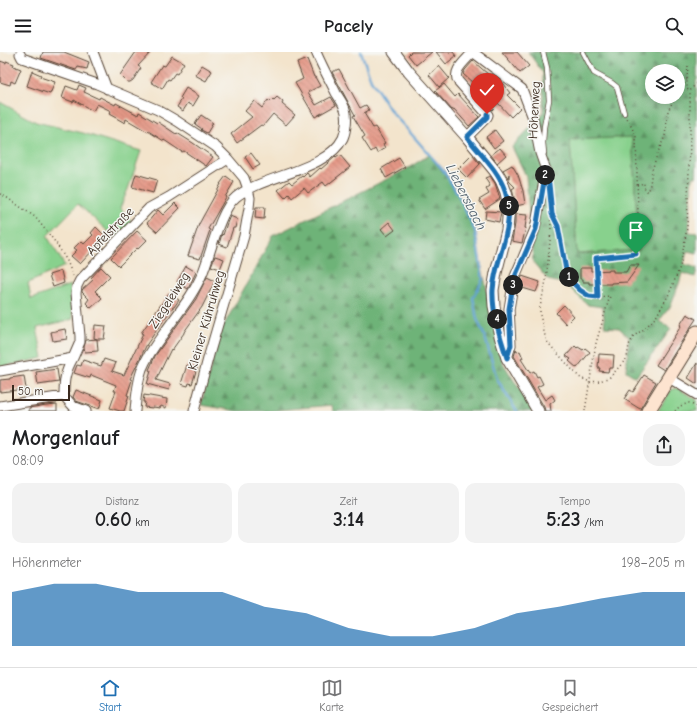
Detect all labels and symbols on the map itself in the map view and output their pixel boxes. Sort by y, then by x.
pin [470,73,504,114]
street label: Höhenweg [525,81,543,139]
water label: Liebersbach [442,161,490,233]
pin: 2 [535,165,555,185]
pin: 5 [499,196,519,216]
street label: Apfelstraße [83,203,137,258]
pin [619,213,653,254]
pin: 1 [559,267,579,287]
street label: Kleiner Kühruhweg [185,268,227,372]
street label: Ziegeleiweg [145,269,193,331]
pin: 3 [503,275,523,295]
pin: 4 [487,309,507,329]
scale bar [12,383,70,402]

